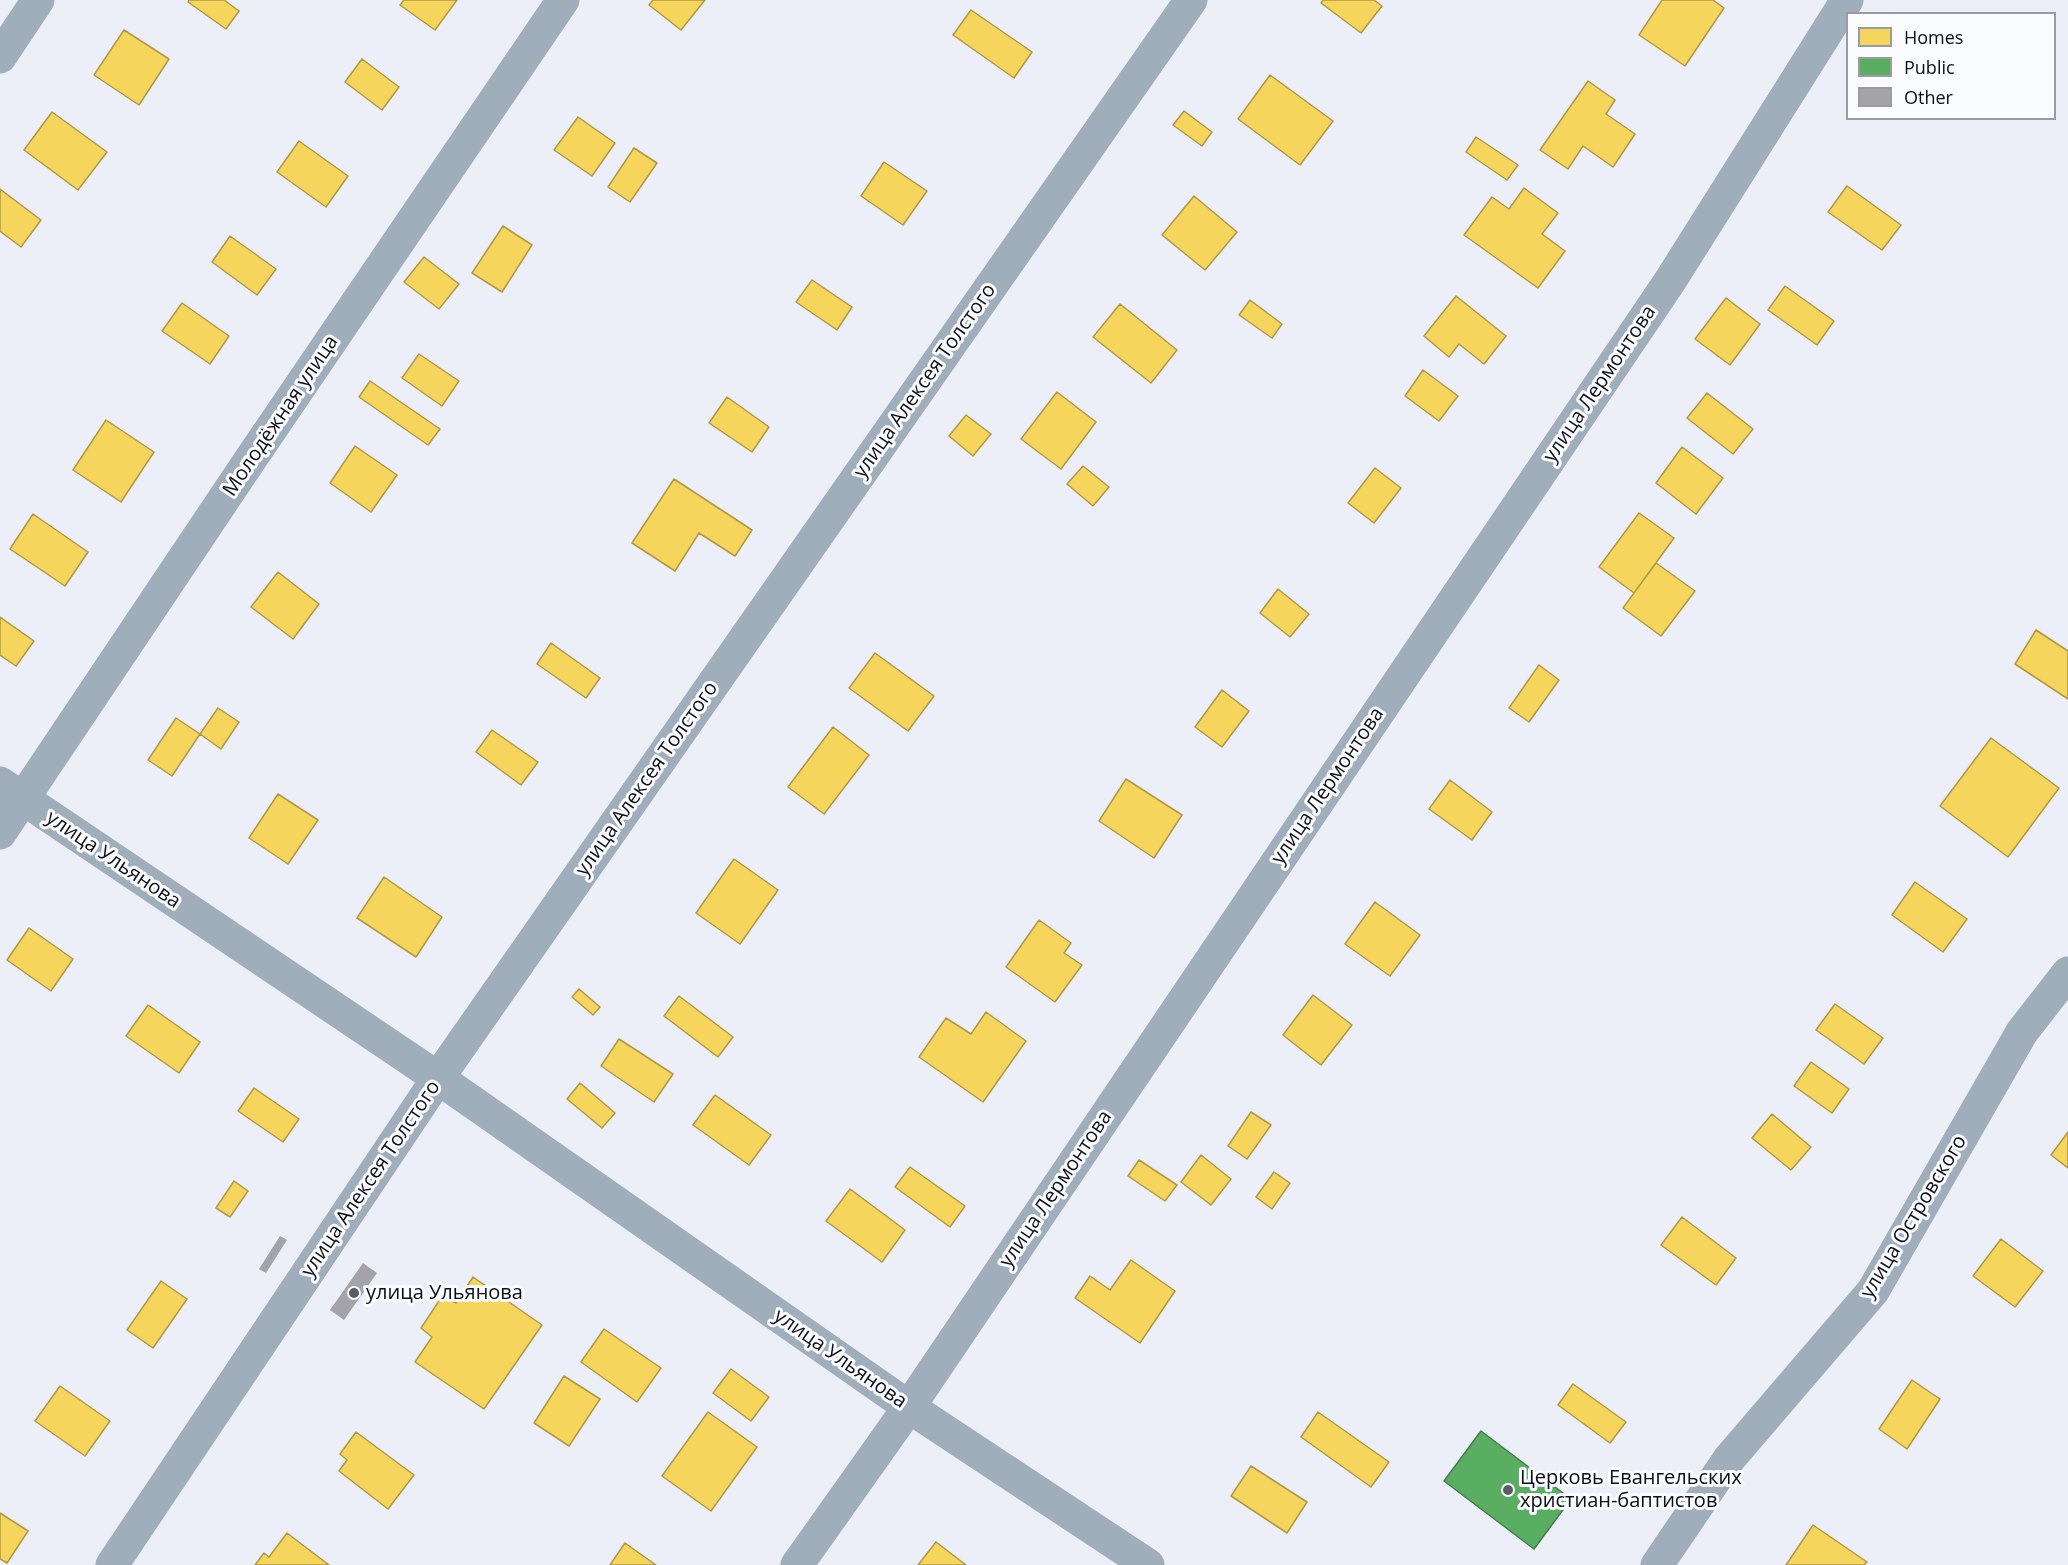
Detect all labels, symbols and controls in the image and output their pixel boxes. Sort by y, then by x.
legend [1846,12,2056,120]
text: Homes [1904,25,1963,49]
text: Public [1904,55,1955,79]
text: Other [1904,85,1953,109]
street label: улица Алексея Толстого [849,279,1001,483]
street label: улица Лермонтова [1539,301,1661,467]
street label: Молодёжная улица [218,331,344,501]
street label: улица Алексея Толстого [571,677,723,881]
street label: улица Лермонтова [1267,703,1389,869]
street label: улица Ульянова [41,806,185,914]
street label: улица Алексея Толстого [296,1076,446,1282]
street label: улица Лермонтова [995,1106,1117,1272]
street label: улица Островского [1856,1131,1972,1303]
place label: улица Ульянова [366,1281,523,1305]
marker: улица Ульянова [347,1286,361,1300]
street label: улица Ульянова [769,1304,911,1414]
place label: Церковь Евангельских христиан-баптистов [1520,1466,1742,1513]
marker: Церковь Евангельских христиан-баптистов [1501,1483,1515,1497]

